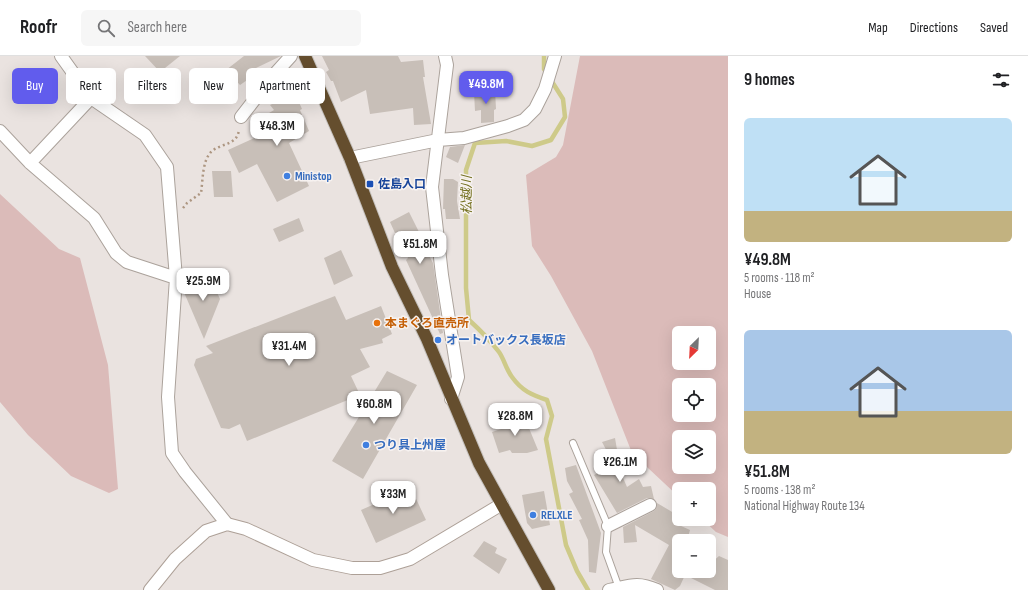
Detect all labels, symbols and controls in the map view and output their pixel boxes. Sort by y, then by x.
search box [81,10,361,46]
text: Roofr [20,16,57,39]
icon: search [95,17,117,39]
text: Search here [127,18,187,37]
text: Map [868,19,888,36]
text: Directions [910,19,958,36]
text: Saved [980,19,1008,36]
chip: Buy [12,68,58,104]
chip: Rent [66,68,116,104]
chip: Filters [124,68,181,104]
chip: New [189,68,238,104]
chip: Apartment [246,68,325,104]
icon: filters [990,69,1012,91]
text: 9 homes [744,70,795,90]
pin: ¥49.8M [453,71,519,105]
text: ¥49.8M [468,76,504,92]
pin: ¥48.3M [244,113,310,147]
text: ¥48.3M [259,118,295,134]
icon: home [842,144,914,216]
place label: Ministop [295,169,332,184]
marker: Ministop [282,171,292,181]
water label: 松越川 [459,174,475,215]
place label: 佐島入口 [378,177,426,192]
marker: 佐島入口 [365,179,375,189]
pin: ¥51.8M [387,231,453,265]
text: ¥51.8M [402,236,438,252]
text: ¥49.8M [744,250,791,270]
pin: ¥25.9M [170,268,236,302]
text: 5 rooms · 118 m² [744,270,815,286]
text: ¥25.9M [185,273,221,289]
text: House [744,286,771,302]
place label: 本まぐろ直売所 [385,316,469,331]
marker: 本まぐろ直売所 [372,318,382,328]
north arrow [672,326,716,370]
map controls [672,326,716,578]
pin: ¥31.4M [256,333,322,367]
place label: オートバックス長坂店 [446,333,566,348]
marker: オートバックス長坂店 [433,335,443,345]
text: ¥31.4M [271,338,307,354]
icon: home [842,356,914,428]
button: locate [672,378,716,422]
pin: ¥60.8M [341,391,407,425]
text: ¥60.8M [356,396,392,412]
pin: ¥28.8M [482,403,548,437]
text: ¥28.8M [497,408,533,424]
button: layers [672,430,716,474]
place label: つり具上州屋 [374,438,446,453]
marker: つり具上州屋 [361,440,371,450]
pin: ¥26.1M [587,449,653,483]
text: ¥26.1M [603,454,637,470]
text: ¥51.8M [744,462,790,482]
pin: ¥33M [369,481,417,515]
button: + [672,482,716,526]
text: 5 rooms · 138 m² [744,482,815,498]
text: ¥33M [380,486,406,502]
text: National Highway Route 134 [744,498,865,514]
place label: RELXLE [541,508,572,523]
marker: RELXLE [528,510,538,520]
button: − [672,534,716,578]

